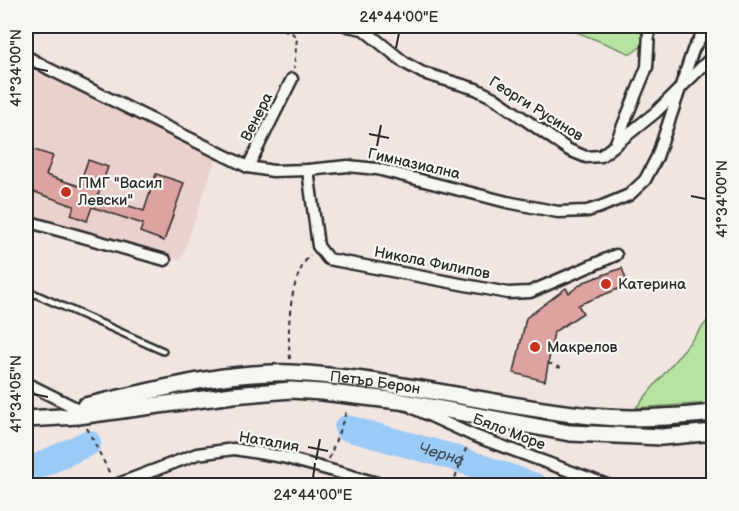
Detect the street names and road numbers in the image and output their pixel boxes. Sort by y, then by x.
street label: Георги Русинов [485,72,587,146]
street label: Венера [237,89,277,145]
street label: Гимназиална [366,144,462,184]
street label: Никола Филипов [372,242,492,284]
street label: Петър Берон [329,367,422,398]
street label: Бяло Море [470,409,548,455]
street label: Наталия [237,427,301,457]

